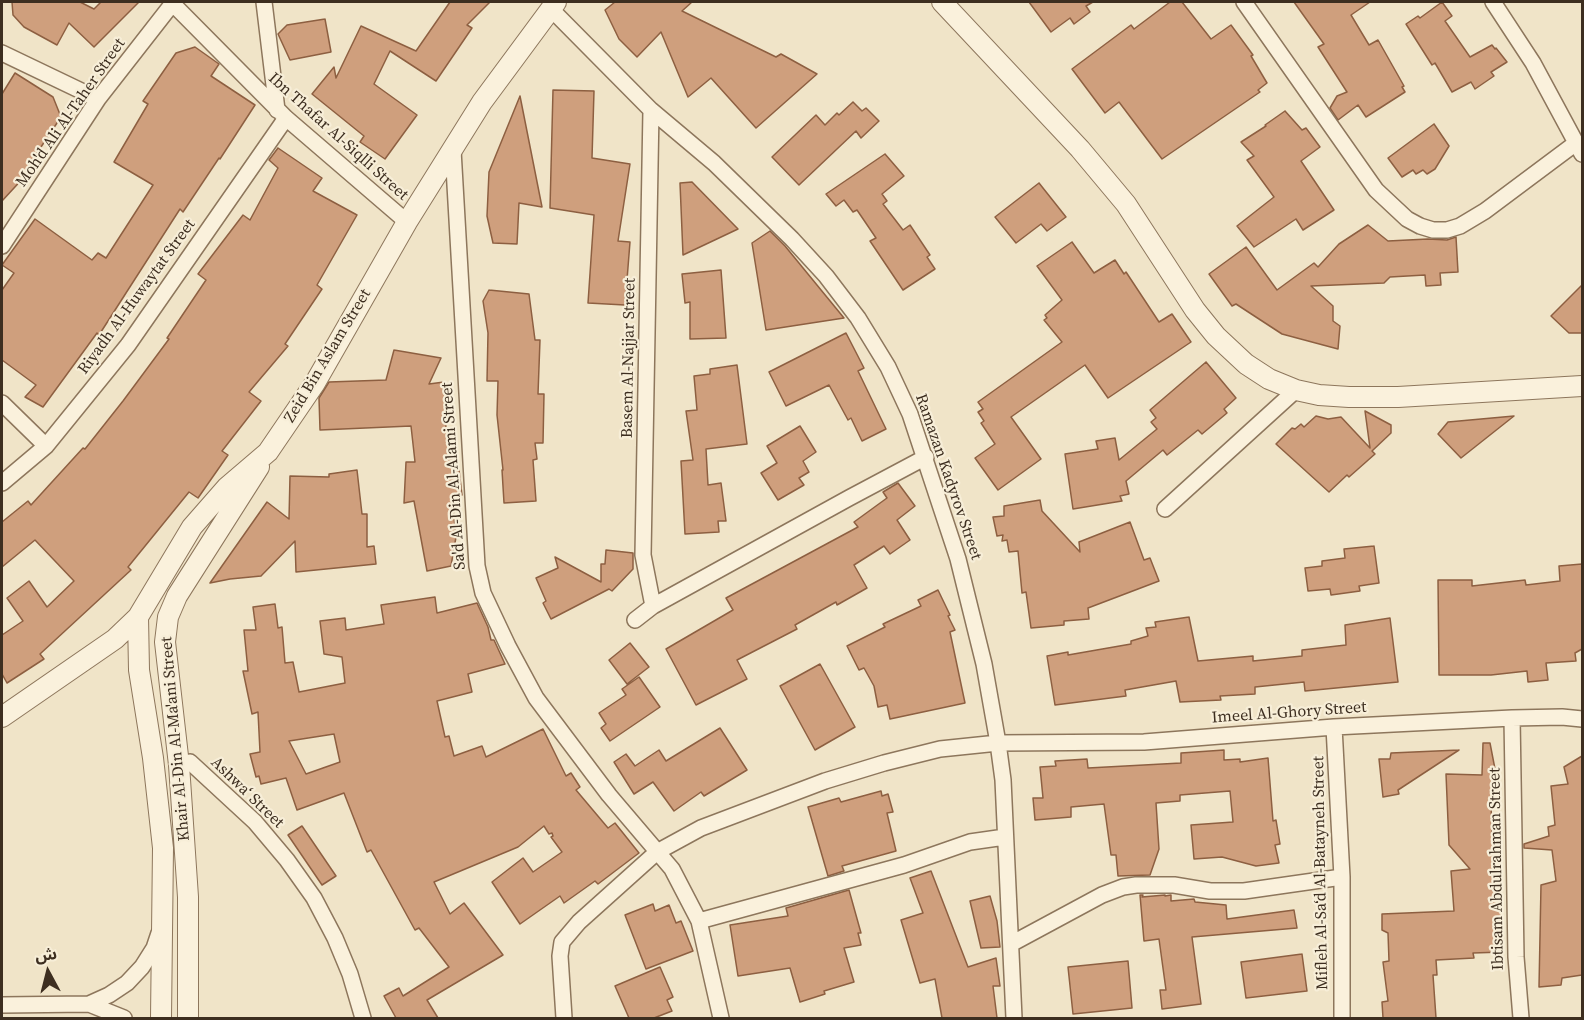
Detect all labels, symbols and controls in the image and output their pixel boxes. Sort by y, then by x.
street label: Moh'd Ali Al-Taher Street [12,35,130,191]
street label: Ibn Thafar Al-Siqlli Street [264,69,412,205]
street label: Riyadh Al-Huwaytat Street [74,216,200,378]
street label: Basem Al-Najjar Street [618,278,640,438]
street label: Zeid Bin Aslam Street [281,286,375,426]
street label: Sa'd Al-Din Al-Alami Street [438,382,470,570]
street label: Ramazan Kadyrov Street [911,392,985,562]
street label: Khair Al-Din Al-Ma'ani Street [157,636,195,842]
street label: Imeel Al-Ghory Street [1211,698,1367,728]
street label: Ashwa‘ Street [206,753,288,833]
street label: Mifleh Al-Sa‘d Al-Batayneh Street [1309,756,1333,990]
street label: Ibtisam Abdulrahman Street [1486,768,1508,970]
north arrow [18,942,78,1002]
text: ش [34,942,58,966]

